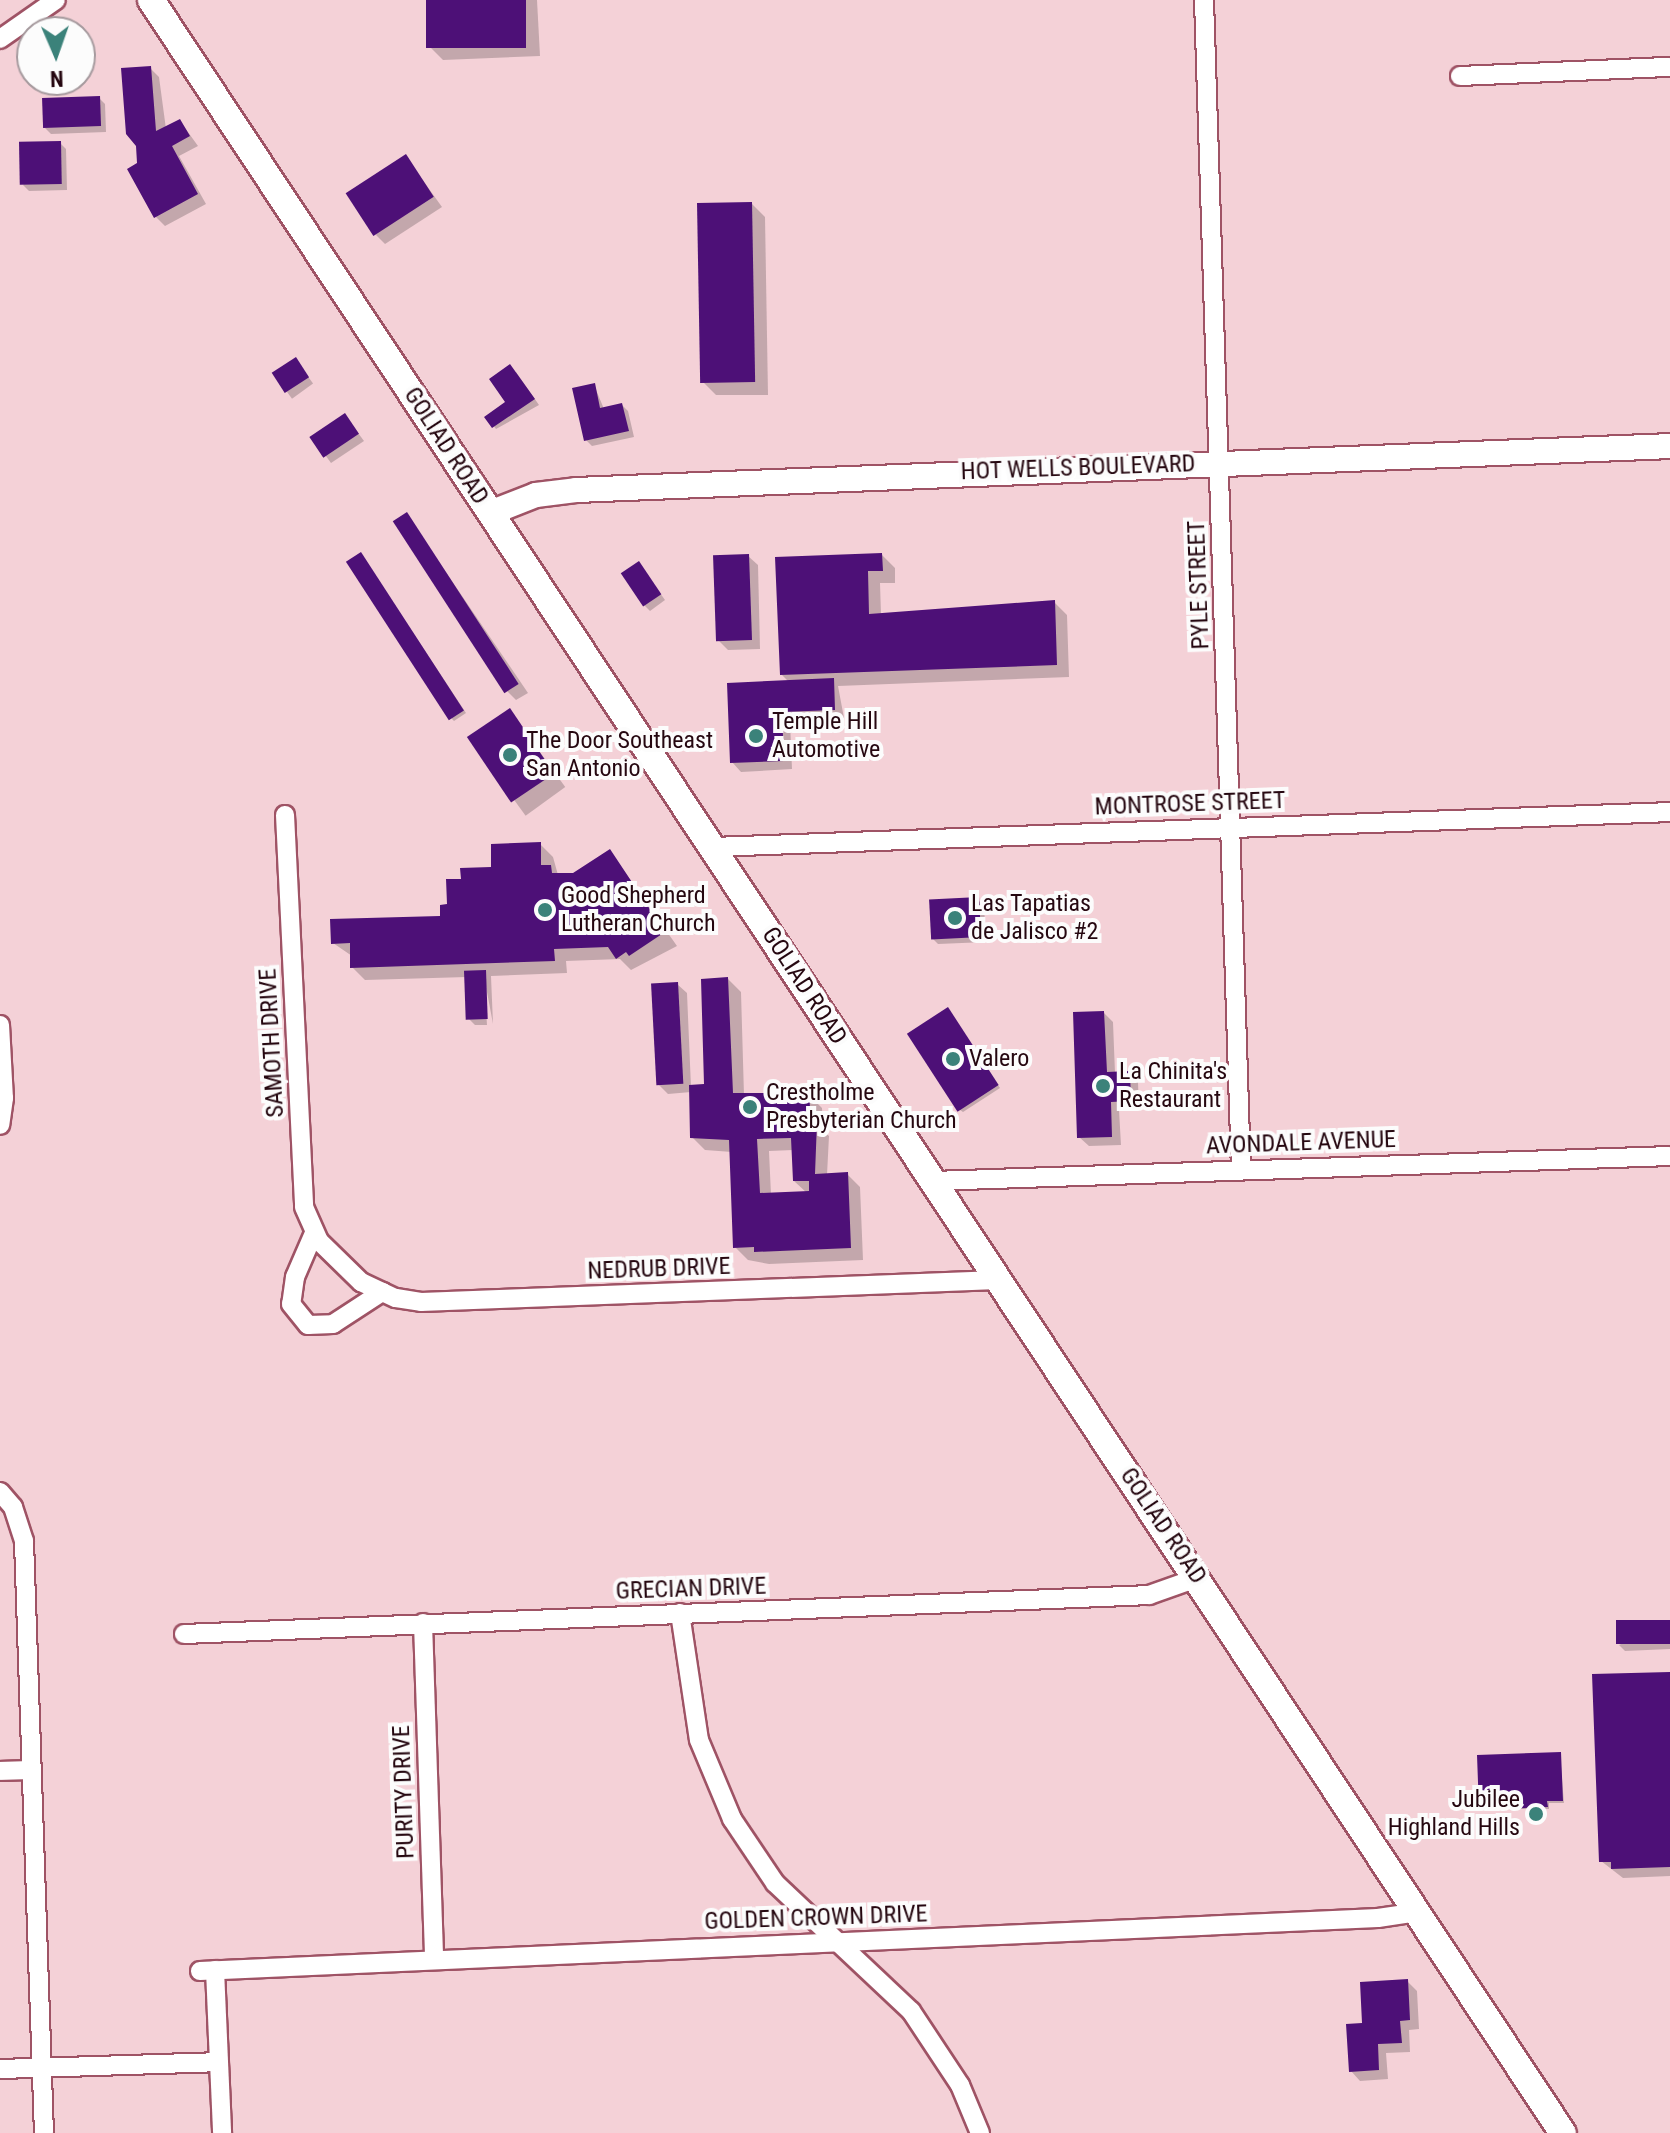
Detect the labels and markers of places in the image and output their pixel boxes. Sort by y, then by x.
place label: Temple Hill Automotive [772,708,880,764]
place label: The Door Southeast San Antonio [526,727,713,783]
marker: Temple Hill Automotive [747,727,765,745]
marker: The Door Southeast San Antonio [501,746,519,764]
place label: Good Shepherd Lutheran Church [561,882,715,938]
place label: Las Tapatias de Jalisco #2 [971,890,1098,946]
marker: Good Shepherd Lutheran Church [536,901,554,919]
marker: Las Tapatias de Jalisco #2 [946,909,964,927]
place label: Valero [969,1045,1029,1073]
marker: Valero [944,1050,962,1068]
place label: La Chinita's Restaurant [1119,1058,1227,1114]
marker: La Chinita's Restaurant [1094,1077,1112,1095]
place label: Crestholme Presbyterian Church [766,1079,957,1135]
marker: Crestholme Presbyterian Church [741,1098,759,1116]
place label: Jubilee Highland Hills [1388,1786,1520,1842]
marker: Jubilee Highland Hills [1527,1805,1545,1823]

